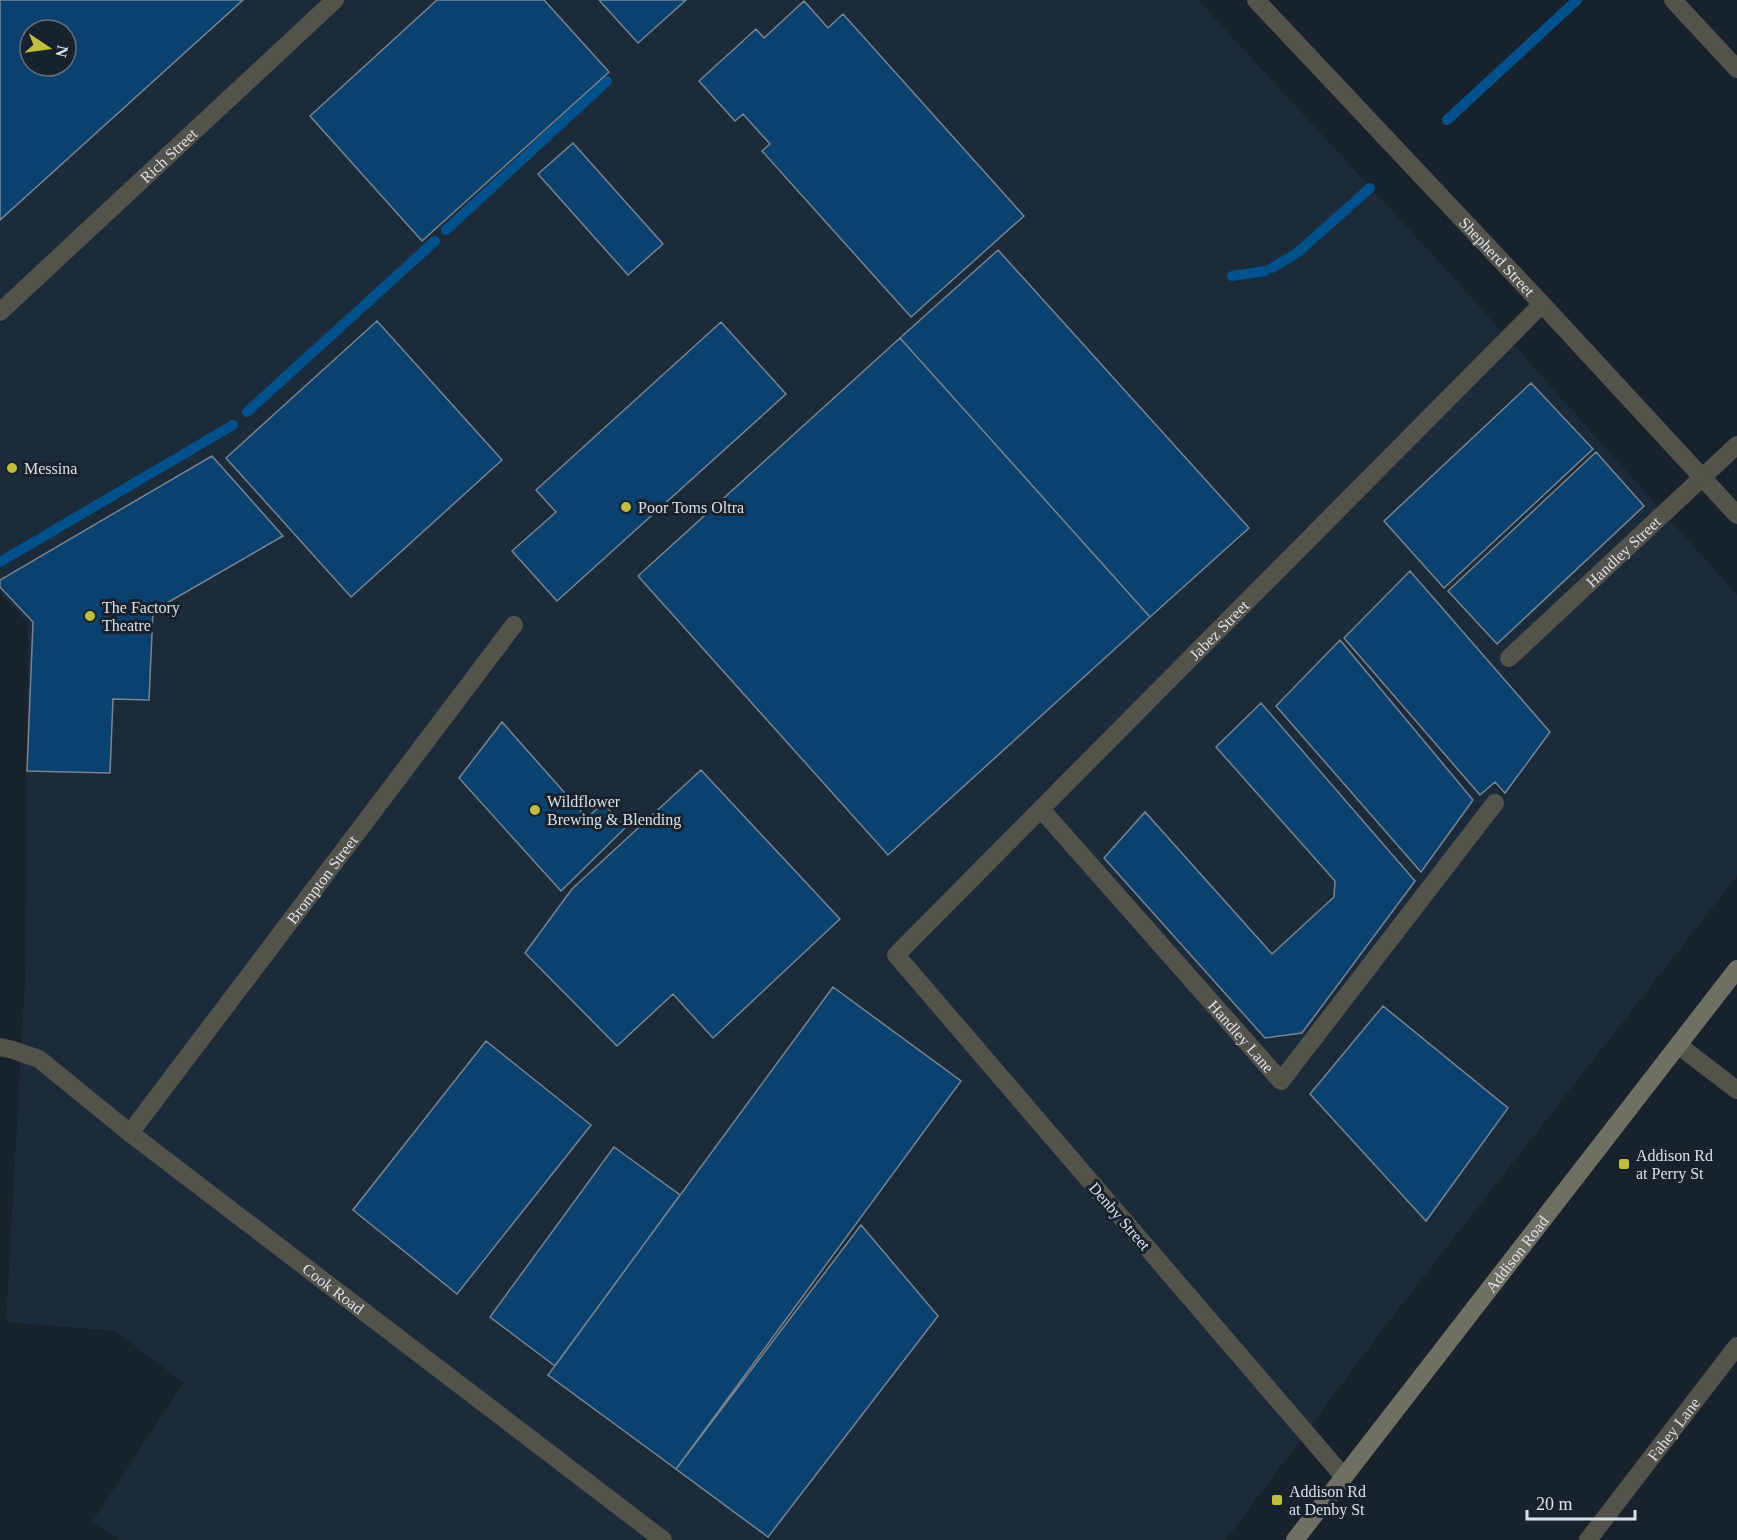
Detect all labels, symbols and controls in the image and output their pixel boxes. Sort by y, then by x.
north arrow [18,18,78,78]
text: N [52,44,72,59]
street label: Rich Street [137,125,201,186]
street label: Shepherd Street [1456,214,1538,300]
place label: Messina [24,460,77,477]
marker: Messina [5,461,19,475]
place label: Poor Toms Oltra [638,499,744,516]
marker: Poor Toms Oltra [619,500,633,514]
street label: Handley Street [1583,513,1664,591]
street label: Jabez Street [1186,596,1253,663]
place label: The Factory Theatre [102,599,180,634]
marker: The Factory Theatre [83,609,97,623]
place label: Wildflower Brewing & Blending [547,793,681,829]
marker: Wildflower Brewing & Blending [528,803,542,817]
street label: Brompton Street [283,832,361,927]
street label: Handley Lane [1205,997,1277,1076]
place label: Addison Rd at Perry St [1636,1147,1713,1183]
marker: Addison Rd at Perry St [1617,1157,1631,1171]
street label: Denby Street [1085,1179,1154,1255]
street label: Addison Road [1482,1212,1552,1296]
street label: Cook Road [299,1260,367,1317]
street label: Fahey Lane [1644,1394,1703,1464]
place label: Addison Rd at Denby St [1289,1483,1366,1519]
scale bar [1527,1483,1635,1521]
marker: Addison Rd at Denby St [1270,1493,1284,1507]
text: 20 m [1536,1494,1573,1514]

